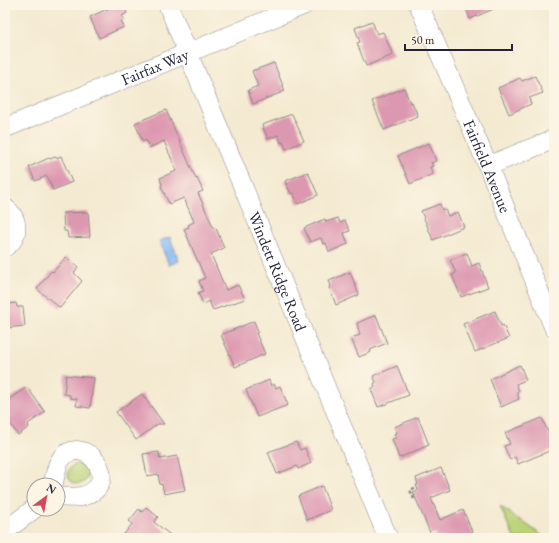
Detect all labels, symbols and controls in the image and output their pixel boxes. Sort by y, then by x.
scale bar [405,26,512,52]
text: 50 m [411,32,435,48]
street label: Fairfax Way [118,43,193,90]
street label: Fairfield Avenue [459,116,516,216]
street label: Windett Ridge Road [244,208,312,335]
north arrow [26,477,66,517]
text: N [44,480,59,497]

